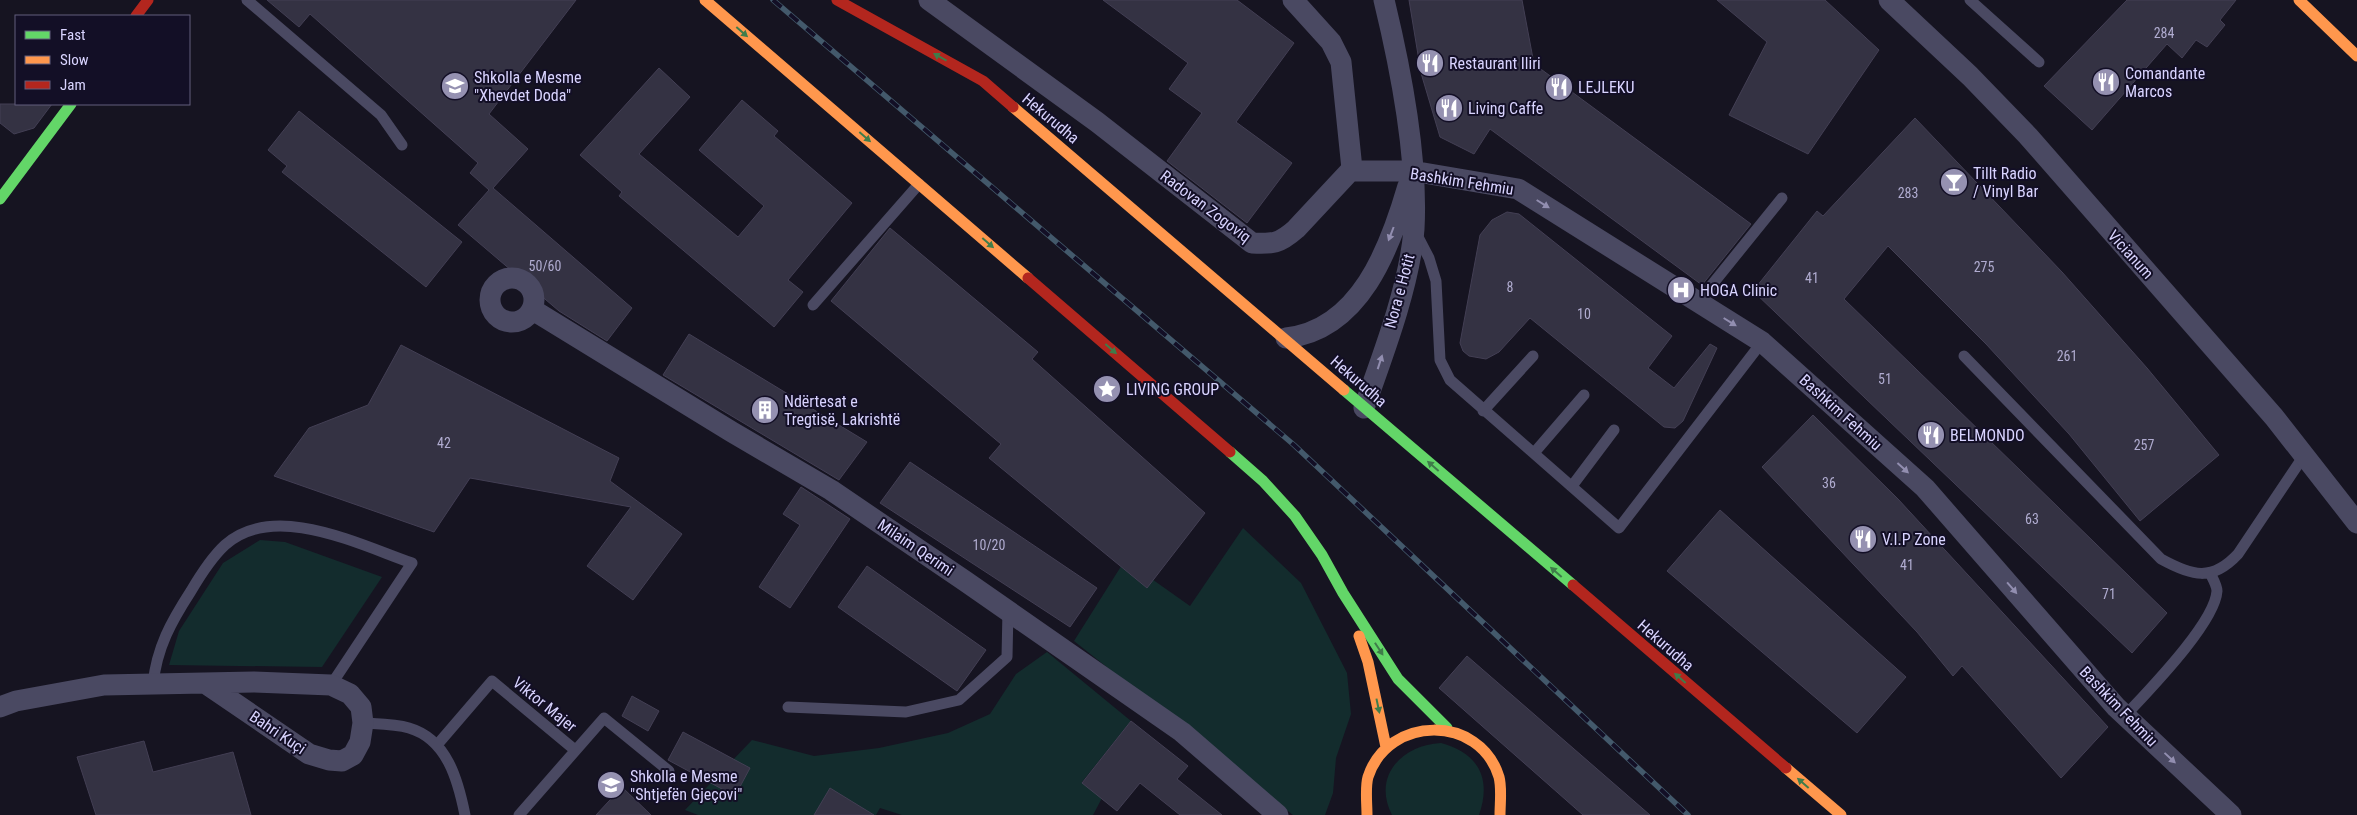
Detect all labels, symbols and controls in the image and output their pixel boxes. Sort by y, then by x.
legend [15,15,190,105]
house number: 284 [2154,25,2174,41]
text: Fast [60,26,85,44]
one-way arrow [735,26,748,37]
restaurant icon: Restaurant Iliri [1415,48,1445,78]
text: Slow [60,51,89,69]
one-way arrow [933,53,947,62]
place label: Restaurant Iliri [1449,54,1541,73]
place label: Comandante Marcos [2125,64,2205,101]
restaurant icon: Comandante Marcos [2091,67,2121,97]
place label: Shkolla e Mesme "Xhevdet Doda" [474,68,582,105]
school or university icon: Shkolla e Mesme "Xhevdet Doda" [440,71,470,101]
restaurant icon: LEJLEKU [1544,72,1574,102]
text: Jam [60,76,86,94]
place label: LEJLEKU [1578,78,1635,97]
street label: Hekurudha [1018,89,1083,148]
restaurant icon: Living Caffe [1434,93,1464,123]
place label: Living Caffe [1468,99,1543,118]
one-way arrow [859,131,871,143]
street label: Bashkim Fehmiu [1409,164,1515,199]
place label: Tillt Radio / Vinyl Bar [1973,164,2038,201]
street label: Radovan Zogoviq [1157,166,1255,247]
bar icon: Tillt Radio / Vinyl Bar [1939,167,1969,197]
house number: 283 [1898,185,1918,201]
one-way arrow [1536,199,1549,209]
street label: Vicianum [2104,226,2157,283]
one-way arrow [1387,227,1395,242]
one-way arrow [982,238,995,249]
street label: Nora e Hotit [1380,252,1419,330]
house number: 50/60 [529,258,562,274]
house number: 275 [1974,259,1994,275]
house number: 41 [1805,270,1819,286]
hospital icon: HOGA Clinic [1666,275,1696,305]
house number: 8 [1507,279,1514,295]
place label: HOGA Clinic [1700,281,1777,300]
house number: 10 [1577,306,1591,322]
one-way arrow [1724,318,1737,327]
one-way arrow [1105,344,1118,355]
house number: 261 [2057,348,2077,364]
street label: Hekurudha [1327,352,1391,411]
one-way arrow [1377,354,1384,369]
street label: Bashkim Fehmiu [1796,370,1886,454]
house number: 51 [1878,371,1892,387]
place icon: LIVING GROUP [1092,374,1122,404]
place label: LIVING GROUP [1126,380,1219,399]
place label: Ndërtesat e Tregtisë, Lakrishtë [784,392,900,429]
building icon: Ndërtesat e Tregtisë, Lakrishtë [750,395,780,425]
restaurant icon: BELMONDO [1916,420,1946,450]
place label: BELMONDO [1950,426,2025,445]
house number: 42 [437,435,451,451]
house number: 257 [2134,437,2154,453]
one-way arrow [1427,461,1440,472]
one-way arrow [1896,462,1908,474]
house number: 36 [1822,475,1836,491]
house number: 63 [2025,511,2039,527]
street label: Milaim Qerimi [874,515,957,580]
restaurant icon: V.I.P Zone [1848,524,1878,554]
place label: V.I.P Zone [1882,530,1946,549]
house number: 10/20 [973,537,1006,553]
house number: 41 [1900,557,1914,573]
one-way arrow [1551,566,1563,578]
one-way arrow [2006,582,2018,594]
house number: 71 [2102,586,2116,602]
street label: Hekurudha [1634,616,1698,675]
one-way arrow [1374,642,1384,655]
street label: Bashkim Fehmiu [2076,662,2162,750]
one-way arrow [1674,672,1687,683]
street label: Viktor Majer [509,673,581,736]
one-way arrow [1374,698,1382,714]
street label: Bahri Kuçi [246,707,309,758]
one-way arrow [2164,753,2177,764]
place label: Shkolla e Mesme "Shtjefën Gjeçovi" [630,767,742,804]
school or university icon: Shkolla e Mesme "Shtjefën Gjeçovi" [596,770,626,800]
one-way arrow [1797,778,1810,789]

